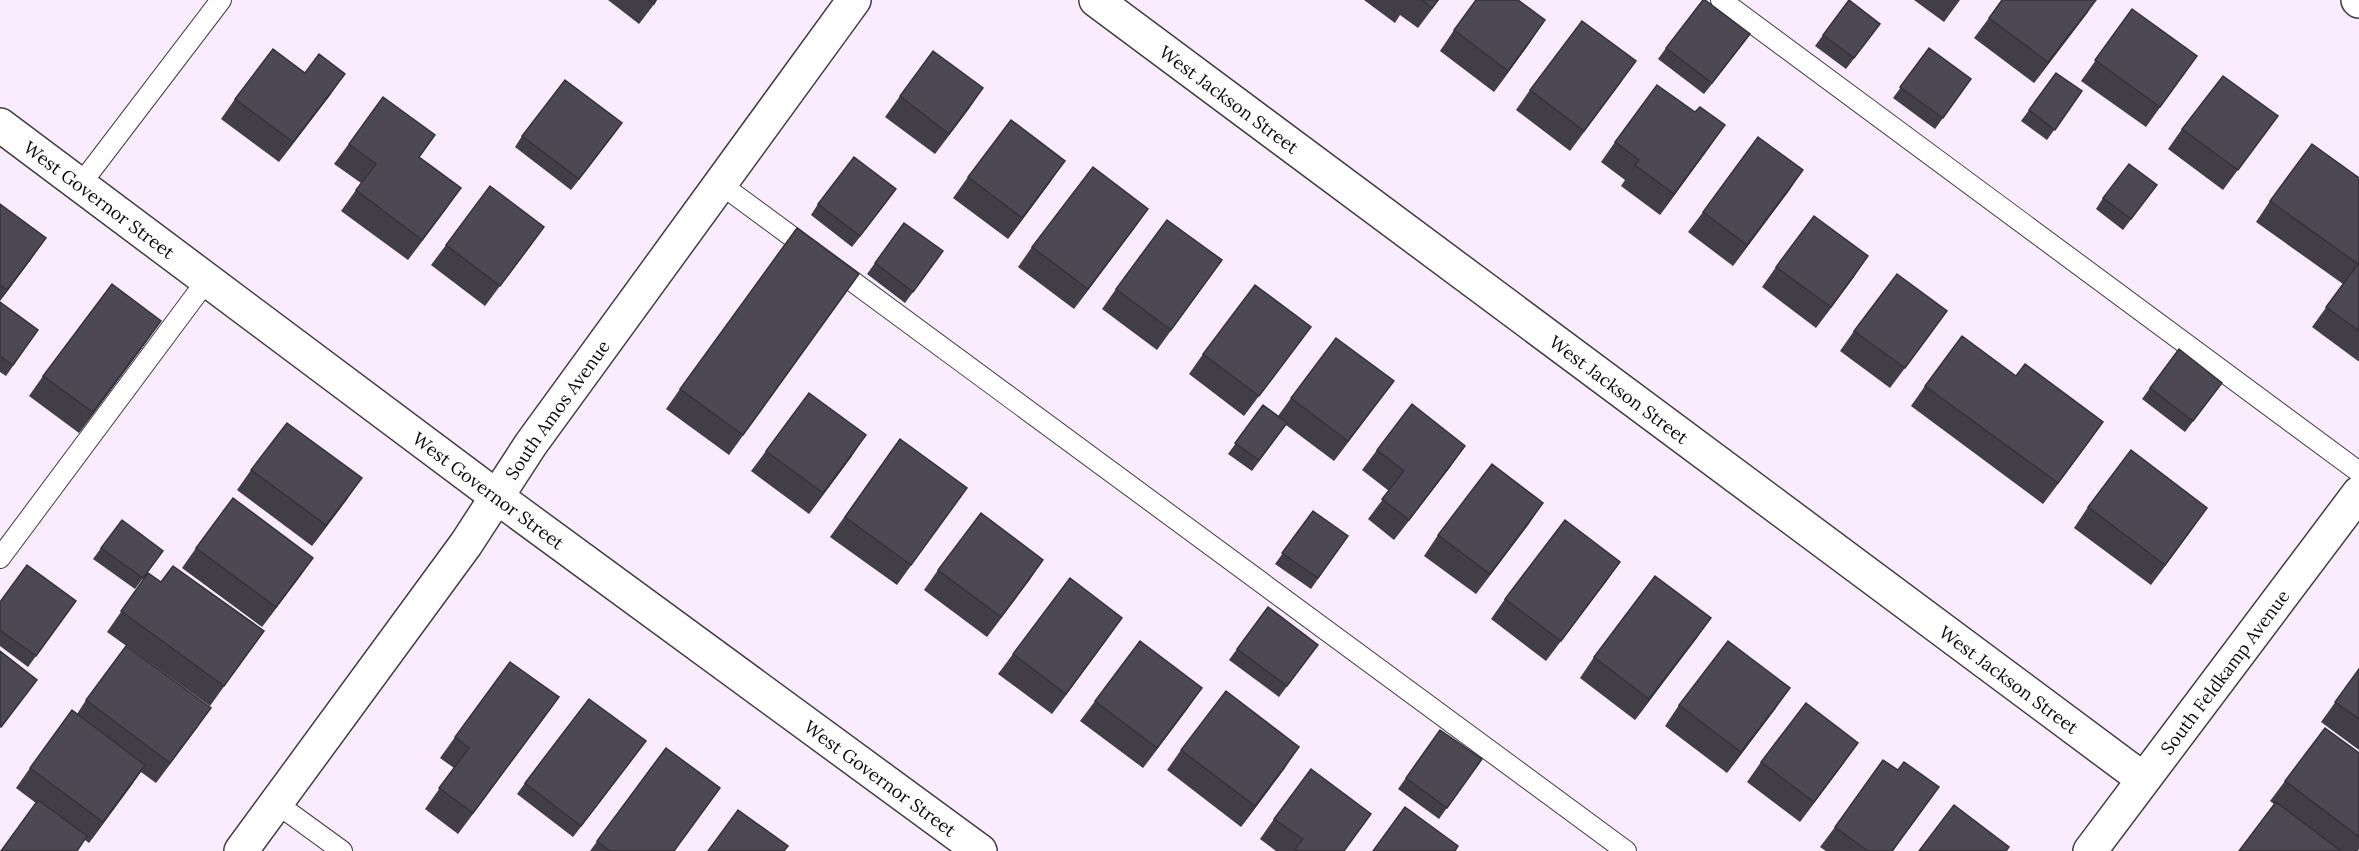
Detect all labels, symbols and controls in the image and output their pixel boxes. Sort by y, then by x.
street label: West Jackson Street [1155,40,1303,158]
street label: West Governor Street [19,135,179,263]
street label: West Jackson Street [1545,330,1693,448]
street label: South Amos Avenue [500,335,615,484]
street label: West Governor Street [408,427,569,554]
street label: South Feldkamp Avenue [2155,585,2294,759]
street label: West Jackson Street [1935,620,2083,739]
street label: West Governor Street [800,715,961,841]

